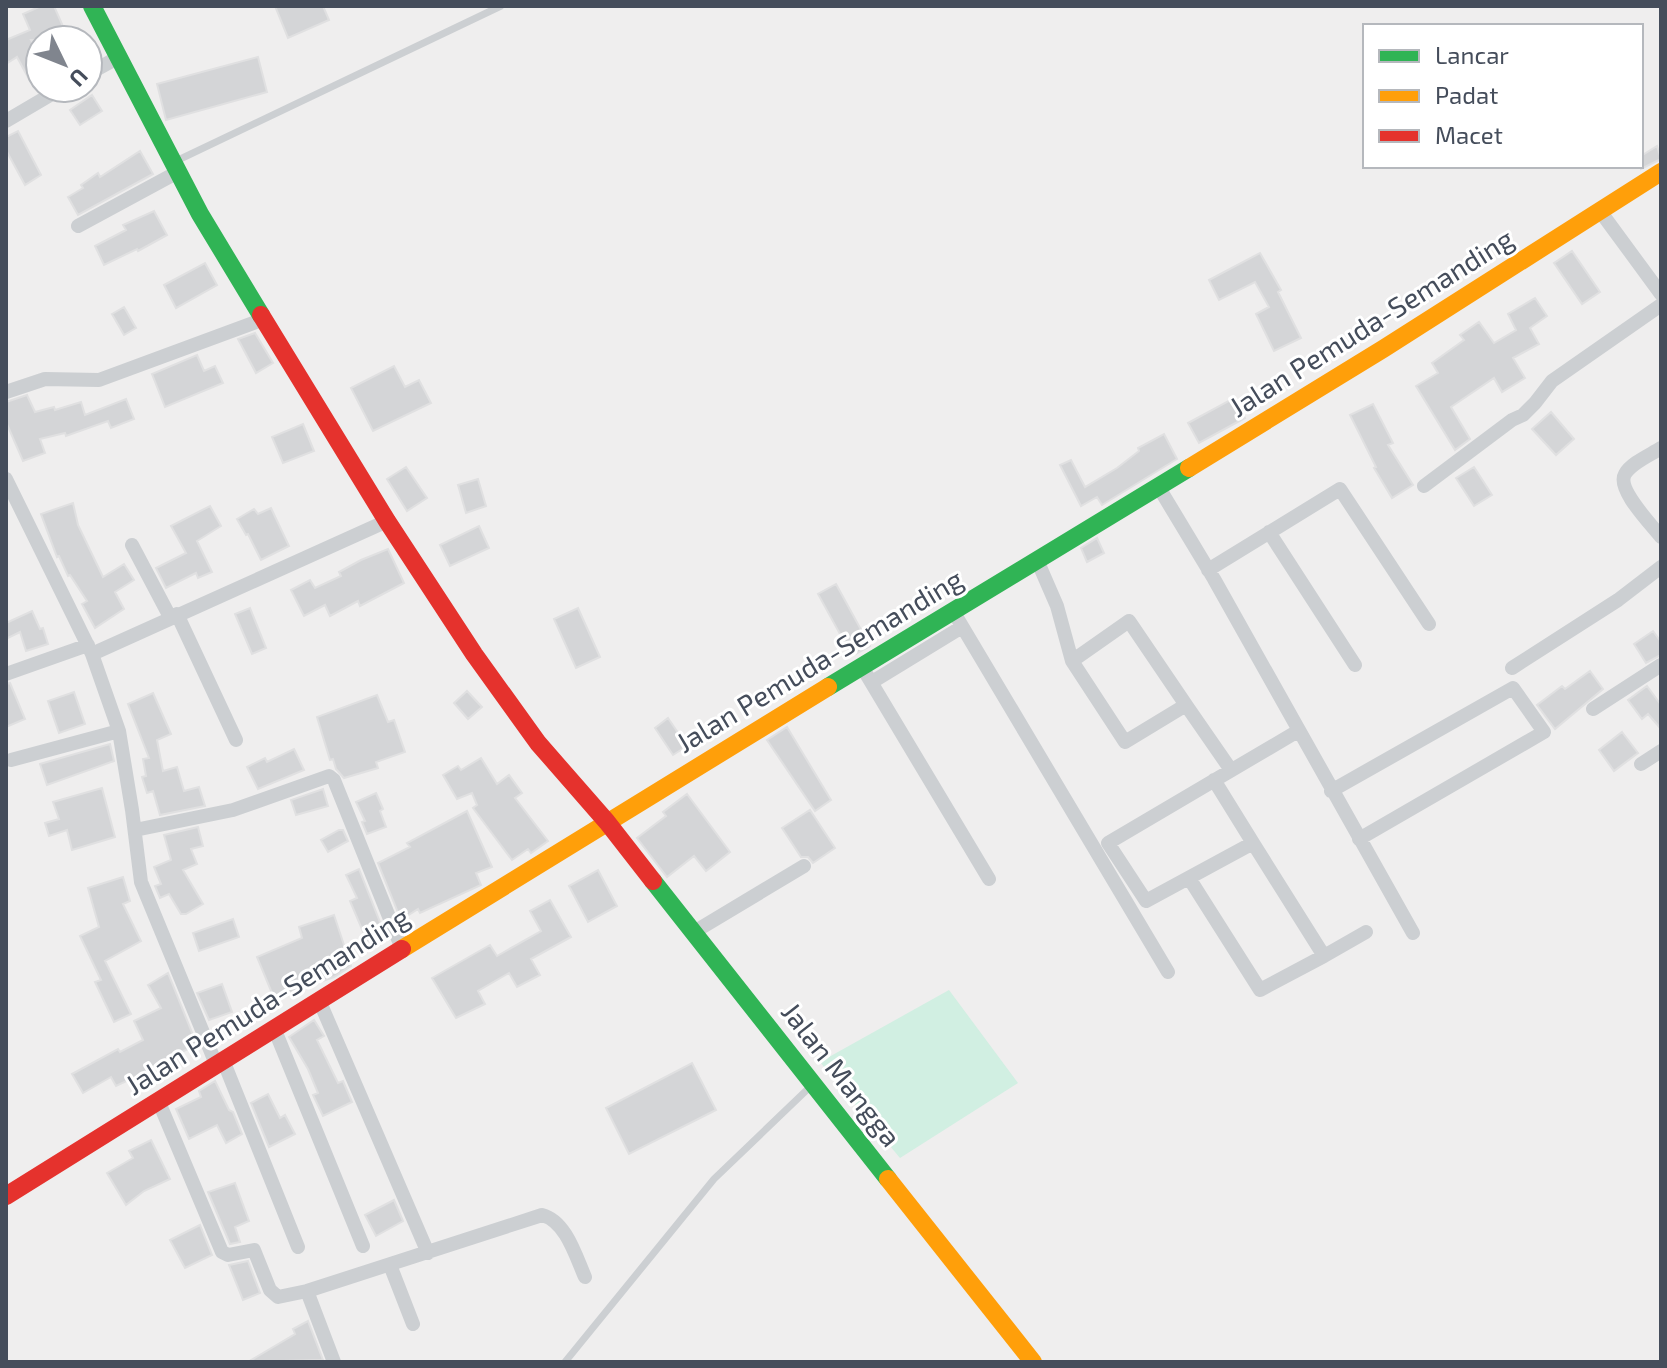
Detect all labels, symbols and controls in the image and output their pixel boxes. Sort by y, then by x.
north arrow [24,24,104,104]
legend [1363,24,1643,168]
text: Lancar [1435,40,1509,69]
text: U [65,64,94,93]
text: Padat [1435,80,1498,109]
text: Macet [1435,120,1503,149]
street label: Jalan Pemuda-Semanding [1223,220,1520,423]
street label: Jalan Pemuda-Semanding [669,561,969,759]
street label: Jalan Pemuda-Semanding [119,898,416,1101]
street label: Jalan Mangga [775,995,909,1153]

